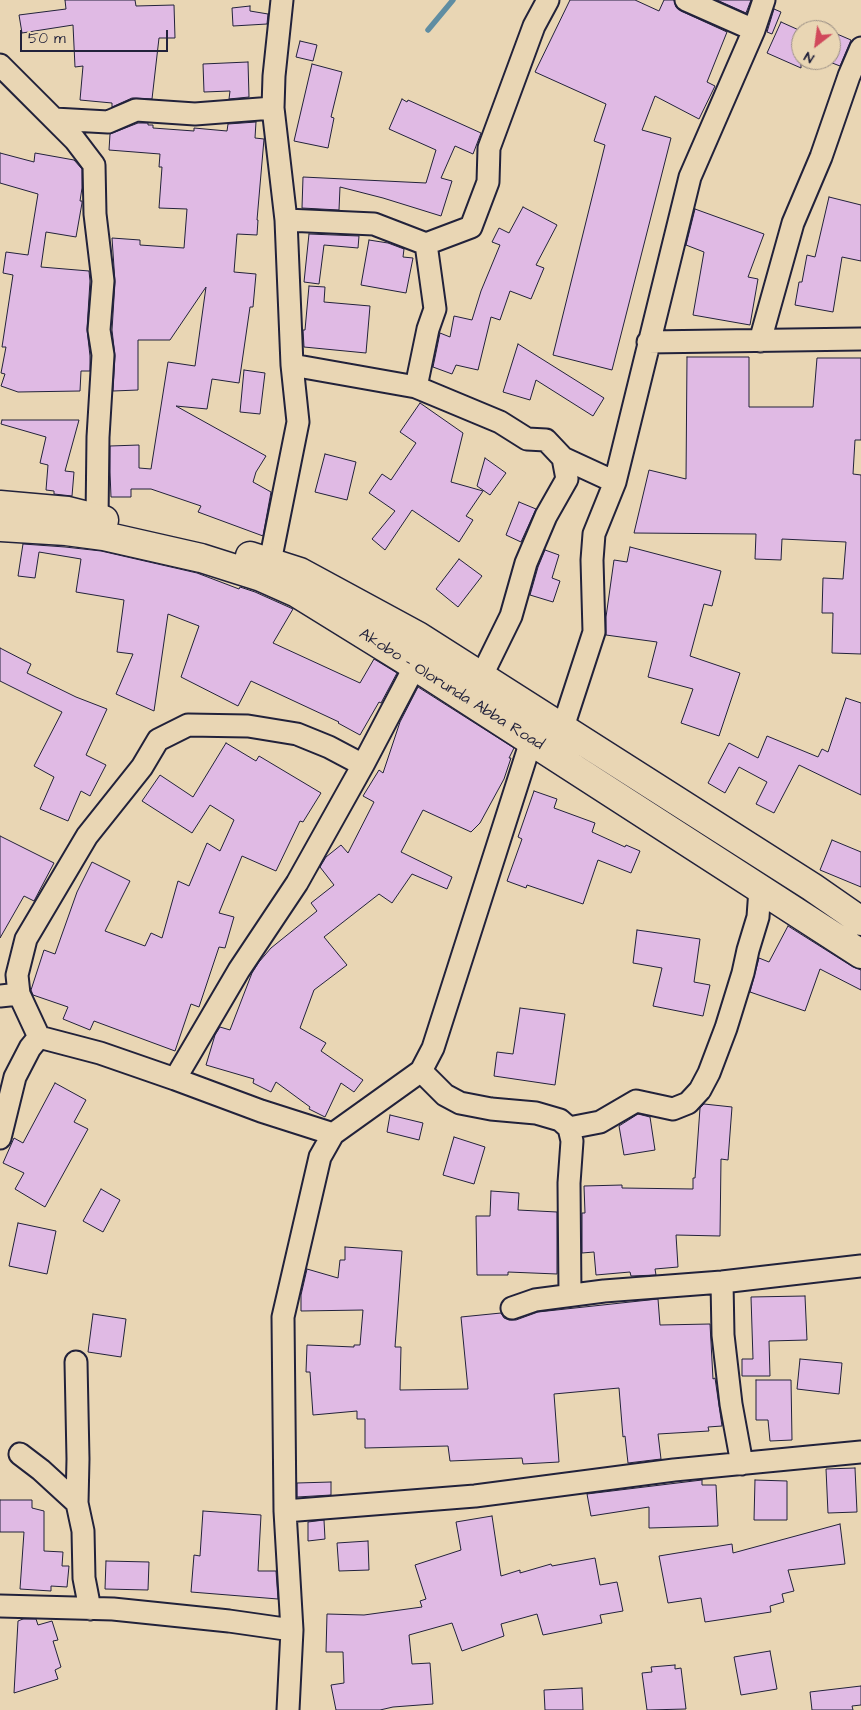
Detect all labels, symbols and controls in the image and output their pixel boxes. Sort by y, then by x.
scale bar [22,20,170,52]
north arrow [791,20,841,70]
text: 50 m [28,28,66,49]
text: N [800,46,818,68]
street label: Akobo - Olorunda Abba Road [355,625,547,755]

